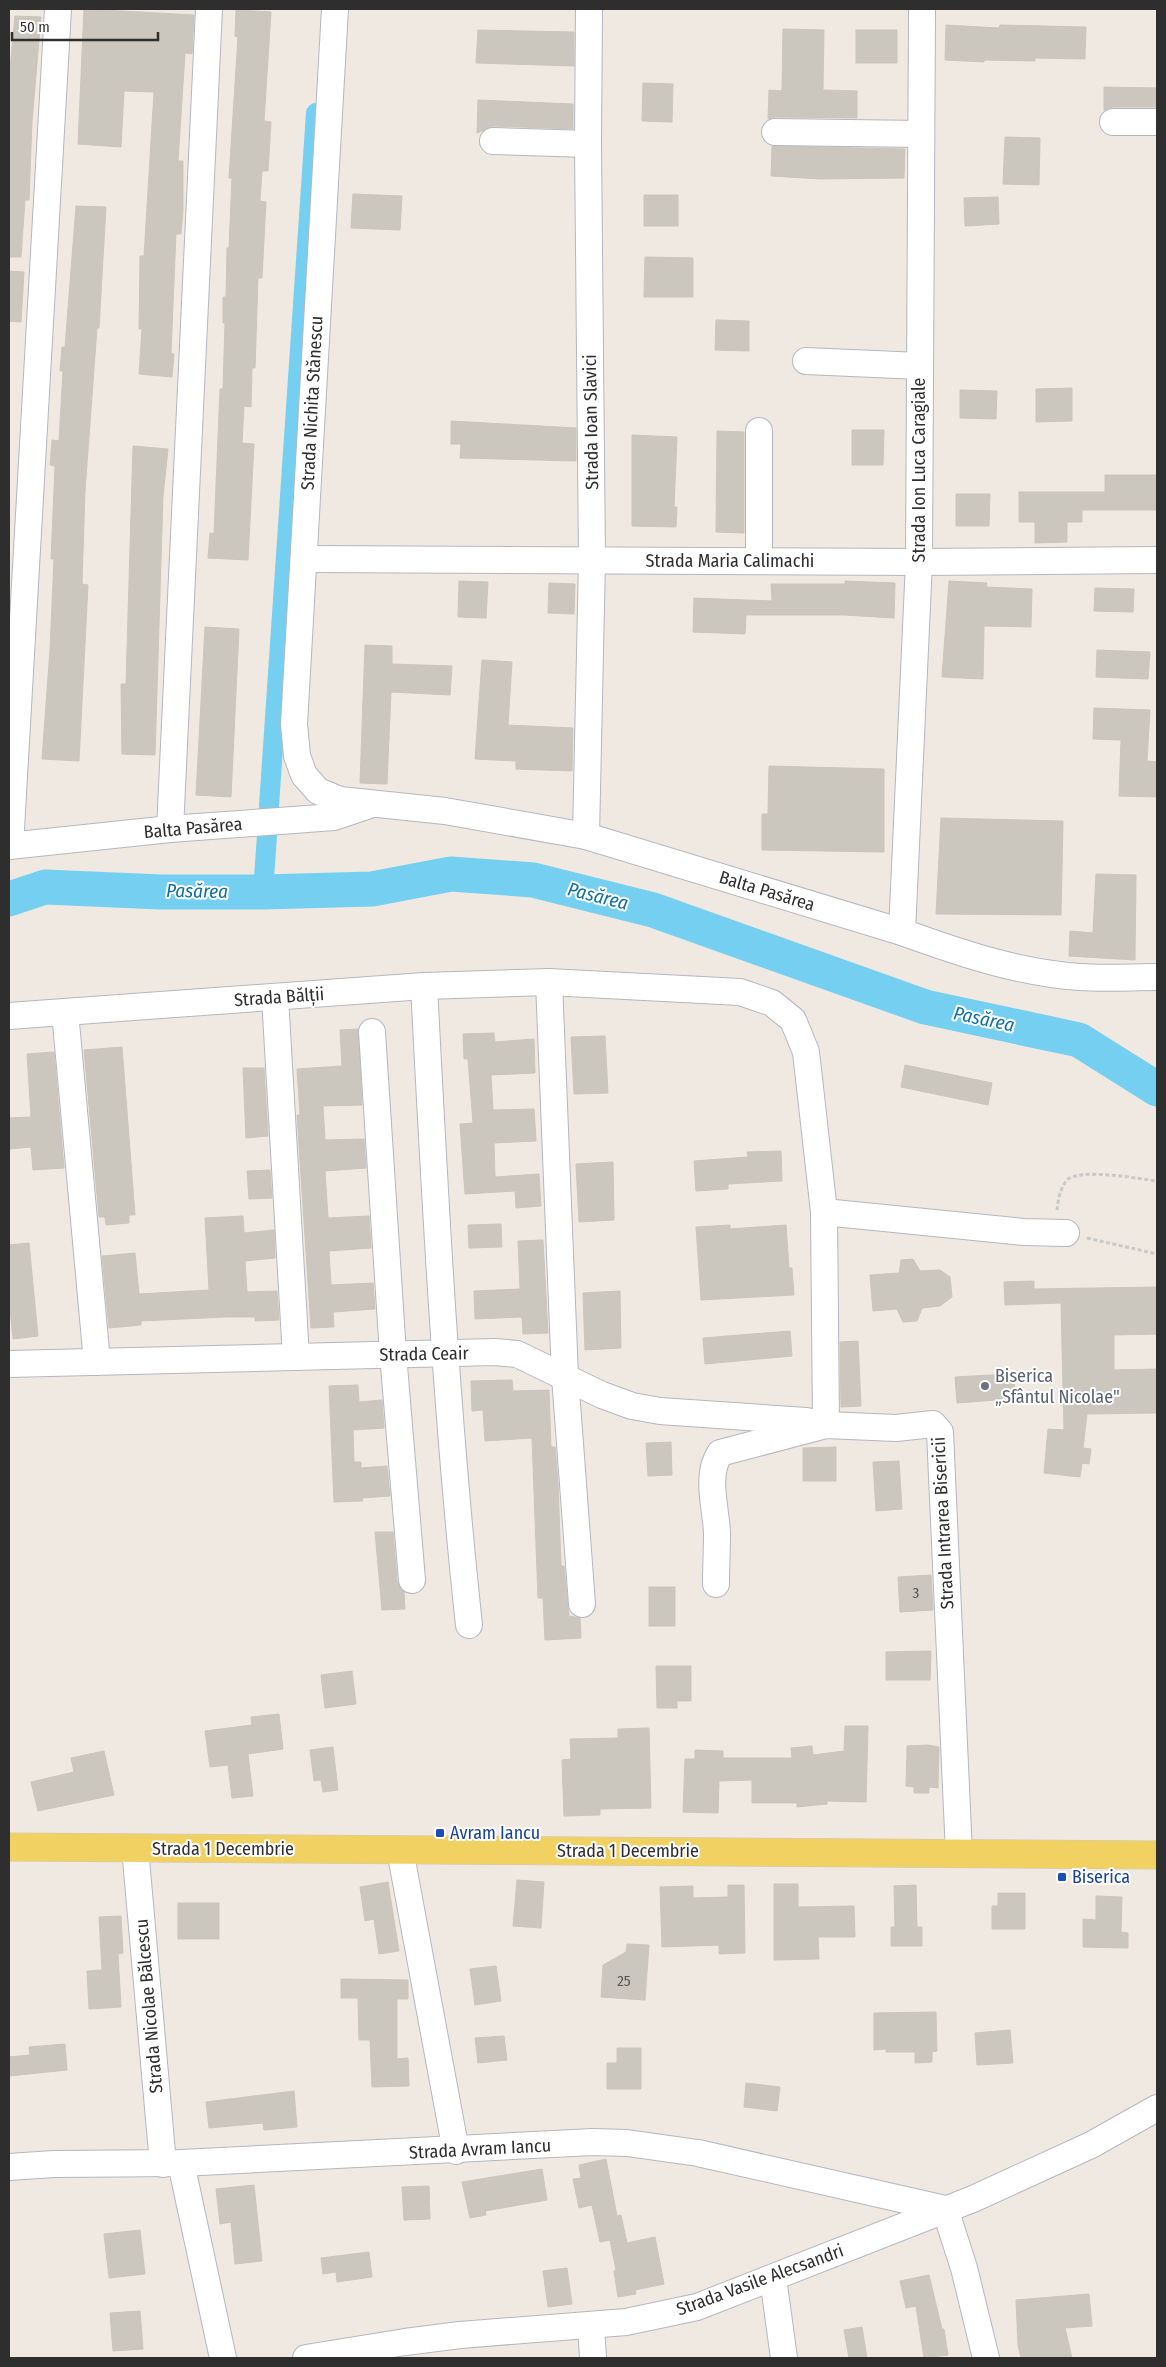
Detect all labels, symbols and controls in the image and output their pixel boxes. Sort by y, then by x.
scale bar [12,10,159,42]
text: 50 m [20,18,50,36]
street label: Strada Nichita Stănescu [296,315,328,491]
street label: Strada Ioan Slavici [579,354,603,490]
street label: Strada Ion Luca Caragiale [908,377,930,563]
street label: Strada Maria Calimachi [646,550,814,572]
street label: Balta Pasărea [143,813,243,843]
street label: Balta Pasărea [716,866,818,916]
water label: Pasărea [565,877,631,915]
water label: Pasărea [166,879,228,903]
street label: Strada Bălții [233,983,325,1011]
water label: Pasărea [951,1001,1017,1037]
street label: Strada Ceair [379,1342,470,1366]
place label: Biserica „Sfântul Nicolae" [995,1365,1120,1408]
marker: Biserica „Sfântul Nicolae" [979,1380,991,1392]
street label: Strada Intrarea Bisericii [927,1436,959,1610]
house number: 3 [913,1584,920,1602]
place label: Avram Iancu [450,1822,540,1844]
marker: Avram Iancu [434,1827,446,1839]
street label: Strada 1 Decembrie [152,1838,294,1860]
street label: Strada 1 Decembrie [557,1840,699,1862]
place label: Biserica [1072,1866,1130,1888]
marker: Biserica [1056,1871,1068,1883]
street label: Strada Nicolae Bălcescu [130,1918,168,2094]
house number: 25 [617,1972,631,1990]
street label: Strada Avram Iancu [408,2134,552,2164]
street label: Strada Vasile Alecsandri [673,2240,847,2320]

